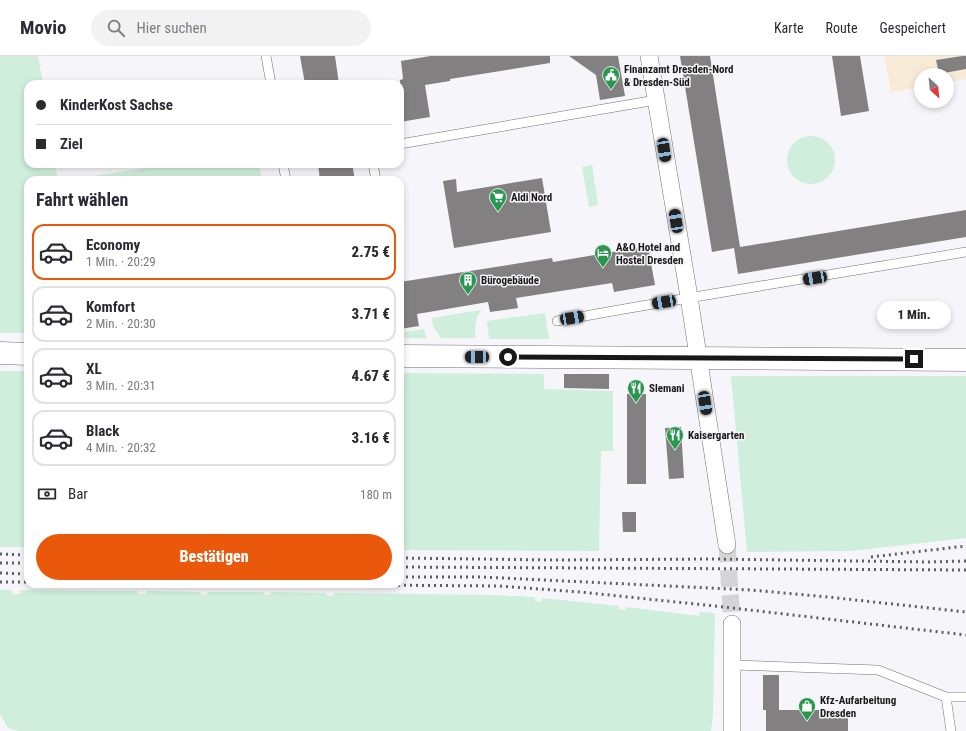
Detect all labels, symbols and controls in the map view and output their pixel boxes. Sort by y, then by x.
search box [91,10,371,46]
text: Movio [20,16,67,39]
icon: search [105,17,127,39]
text: Hier suchen [137,19,207,37]
text: Karte [774,20,804,36]
text: Route [826,20,858,36]
text: Gespeichert [880,20,946,36]
place label: Finanzamt Dresden-Nord & Dresden-Süd [624,63,734,89]
public building icon: Finanzamt Dresden-Nord & Dresden-Süd [601,65,621,90]
north arrow [914,68,954,108]
map controls [914,68,954,108]
text: KinderKost Sachse [60,96,173,114]
text: Ziel [60,135,83,153]
car [656,137,672,163]
supermarket icon: Aldi Nord [488,187,508,212]
text: Fahrt wählen [36,189,128,210]
place label: Aldi Nord [511,191,552,204]
car [668,208,684,234]
icon: car [38,234,74,270]
text: Economy [86,236,140,254]
place label: A&O Hotel and Hostel Dresden [616,241,683,267]
text: 2.75 € [352,243,390,261]
hotel icon: A&O Hotel and Hostel Dresden [593,243,613,268]
text: 1 Min. · 20:29 [86,254,156,269]
building icon: Bürogebäude [458,270,478,295]
car [802,270,828,286]
place label: Bürogebäude [481,274,539,287]
car [651,294,677,310]
icon: car [38,296,74,332]
text: Komfort [86,298,135,316]
callout: 1 Min. [877,301,951,329]
text: 3.71 € [352,305,390,323]
text: 1 Min. [897,307,931,322]
car [559,310,585,326]
text: 2 Min. · 20:30 [86,316,156,331]
route start [499,348,517,366]
route end [905,350,923,368]
car [465,351,489,363]
icon: car [38,358,74,394]
text: XL [86,360,102,378]
text: 4.67 € [352,367,390,385]
text: 3 Min. · 20:31 [86,378,156,393]
restaurant icon: Slemani [626,378,646,403]
place label: Slemani [649,382,685,395]
car [697,390,713,416]
icon: car [38,420,74,456]
text: Black [86,422,119,440]
restaurant icon: Kaisergarten [665,425,685,450]
text: 3.16 € [352,429,390,447]
place label: Kaisergarten [688,429,745,442]
text: 4 Min. · 20:32 [86,440,156,455]
icon: cash [36,483,58,505]
text: Bar [68,485,88,503]
text: 180 m [360,487,392,502]
button: Bestätigen [36,534,392,580]
place label: Kfz-Aufarbeitung Dresden [820,694,896,720]
shop icon: Kfz-Aufarbeitung Dresden [797,696,817,721]

